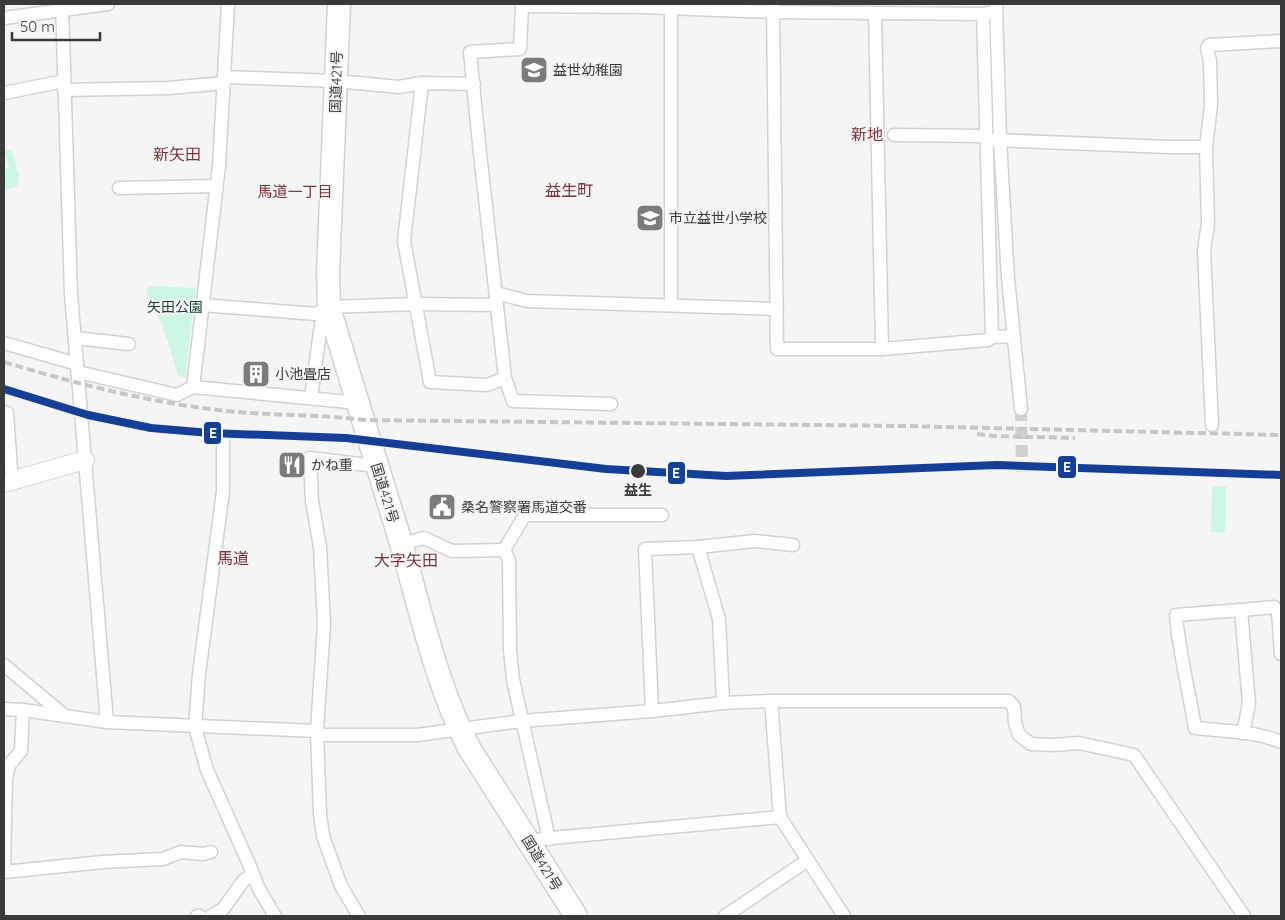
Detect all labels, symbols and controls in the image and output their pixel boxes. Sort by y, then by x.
scale bar [12,10,100,42]
text: 50 m [20,17,55,36]
street label: 国道421号 [326,51,346,113]
school or university icon: 益世幼稚園 [519,55,549,85]
place label: 益世幼稚園 [553,61,623,79]
district label: 新地 [851,124,883,144]
district label: 新矢田 [153,144,201,164]
district label: 益生町 [545,180,593,200]
district label: 馬道一丁目 [257,182,333,201]
school or university icon: 市立益世小学校 [635,203,665,233]
place label: 市立益世小学校 [669,209,767,227]
park label: 矢田公園 [147,298,203,316]
building icon: 小池畳店 [241,359,271,389]
place label: 小池畳店 [275,365,331,383]
line badge: E [203,421,222,445]
text: E [209,424,217,442]
restaurant icon: かね重 [277,450,307,480]
line badge: E [1057,455,1077,479]
place label: かね重 [311,456,353,474]
text: E [1063,458,1071,476]
street label: 国道421号 [367,461,403,525]
line badge: E [667,461,686,485]
marker: 益生 [629,462,647,480]
text: E [672,464,680,482]
place label: 益生 [624,481,652,499]
public building icon: 桑名警察署馬道交番 [427,492,457,522]
place label: 桑名警察署馬道交番 [461,498,587,516]
district label: 馬道 [217,548,249,568]
district label: 大字矢田 [374,550,438,570]
street label: 国道421号 [518,832,566,894]

